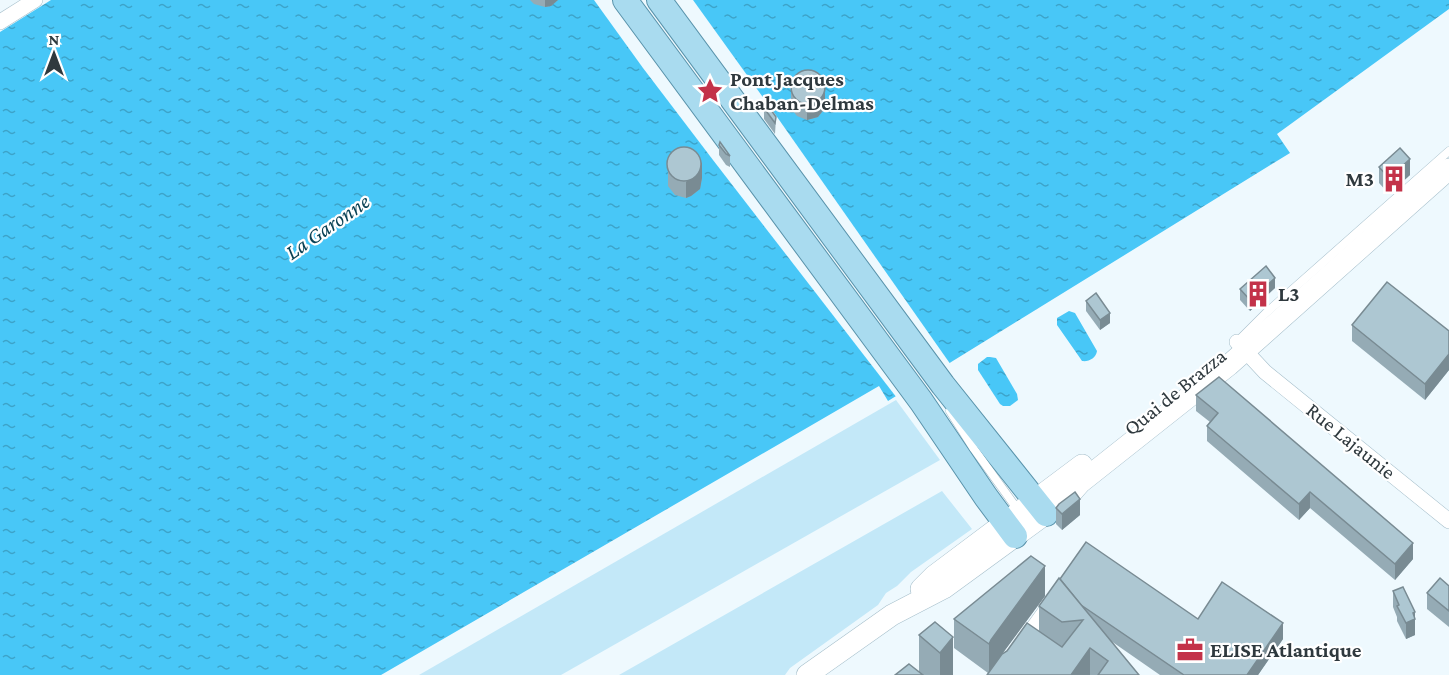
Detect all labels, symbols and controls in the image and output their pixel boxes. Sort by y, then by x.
north arrow [24,24,84,84]
text: N [49,31,60,48]
place label: Pont Jacques Chaban-Delmas [730,67,874,115]
place icon: Pont Jacques Chaban-Delmas [695,76,725,106]
building icon: M3 [1379,164,1409,194]
place label: M3 [1345,167,1374,191]
water label: La Garonne [280,188,375,264]
building icon: L3 [1243,279,1273,309]
place label: L3 [1278,282,1300,306]
street label: Quai de Brazza [1119,343,1231,440]
street label: Rue Lajaunie [1302,398,1400,484]
office icon: ELISE Atlantique [1175,635,1205,665]
place label: ELISE Atlantique [1210,638,1362,662]

